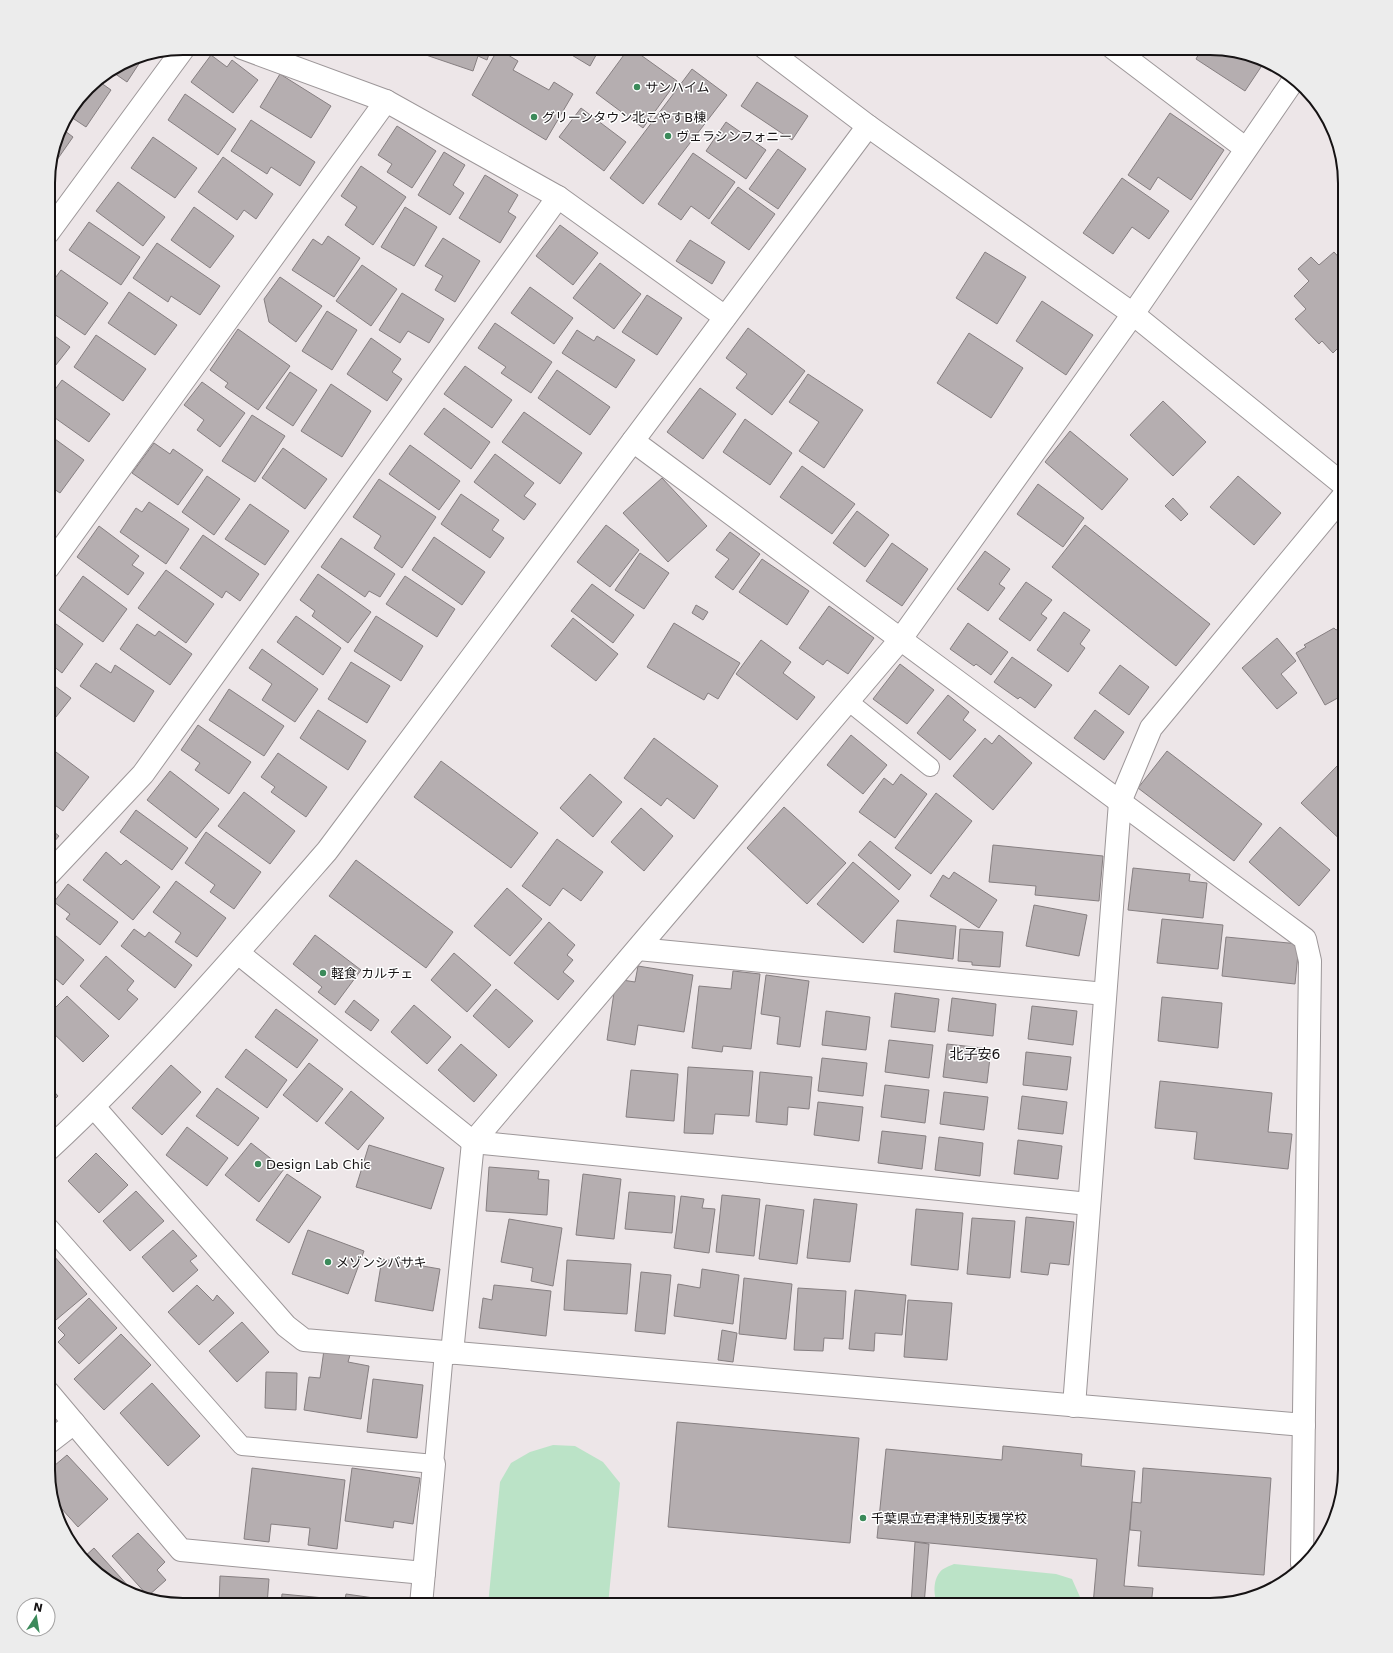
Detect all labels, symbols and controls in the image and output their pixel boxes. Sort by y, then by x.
place label: サンハイム [645,80,709,95]
marker: サンハイム [632,82,642,92]
place label: グリーンタウン北こやすB棟 [542,110,706,125]
marker: グリーンタウン北こやすB棟 [529,112,539,122]
place label: ヴェラシンフォニー [676,129,792,144]
marker: ヴェラシンフォニー [663,131,673,141]
place label: 軽食 カルチェ [331,966,413,981]
marker: 軽食 カルチェ [318,968,328,978]
district label: 北子安6 [950,1046,1001,1062]
place label: Design Lab Chic [266,1157,371,1172]
marker: Design Lab Chic [253,1159,263,1169]
place label: メゾンシバサキ [336,1255,427,1270]
marker: メゾンシバサキ [323,1257,333,1267]
place label: 千葉県立君津特別支援学校 [871,1511,1027,1526]
marker: 千葉県立君津特別支援学校 [858,1513,868,1523]
north arrow [16,1597,56,1637]
text: N [32,1600,44,1615]

